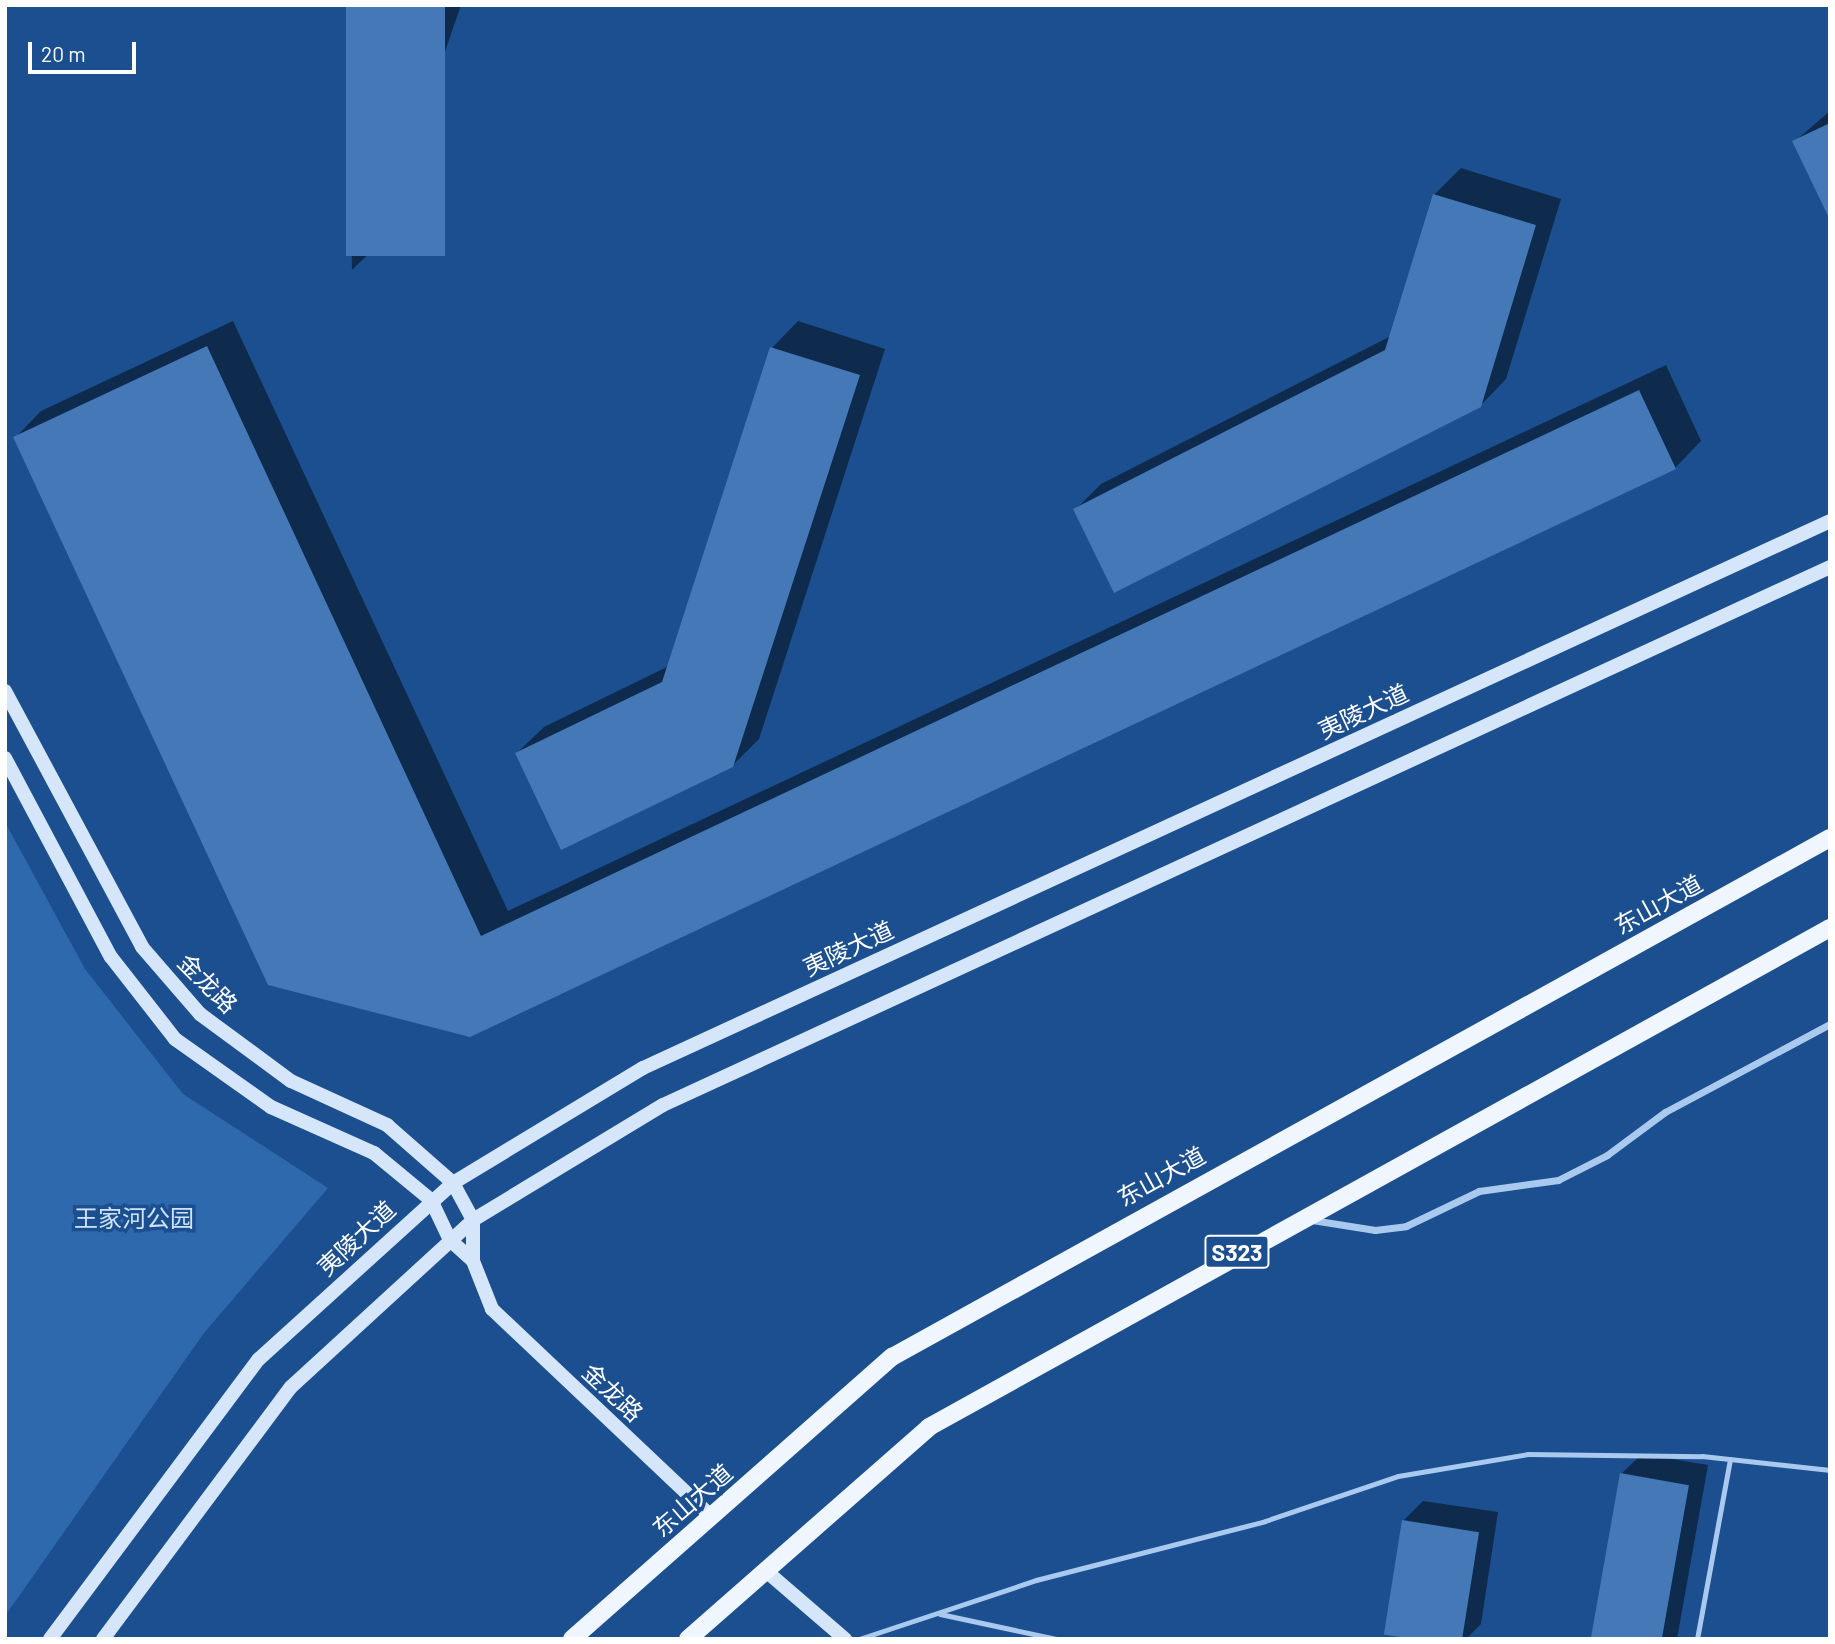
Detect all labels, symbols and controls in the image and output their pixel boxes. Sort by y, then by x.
scale bar [32,28,140,72]
text: 20 m [41,41,86,66]
street label: 夷陵大道 [1313,678,1413,744]
street label: 东山大道 [1609,868,1707,940]
street label: 夷陵大道 [798,915,898,981]
street label: 金龙路 [172,947,244,1019]
street label: 东山大道 [1112,1140,1210,1212]
street label: 夷陵大道 [311,1195,401,1281]
park label: 王家河公园 [74,1204,194,1232]
road number: S323 [1204,1232,1270,1272]
street label: 金龙路 [577,1357,649,1427]
street label: 东山大道 [646,1458,738,1542]

